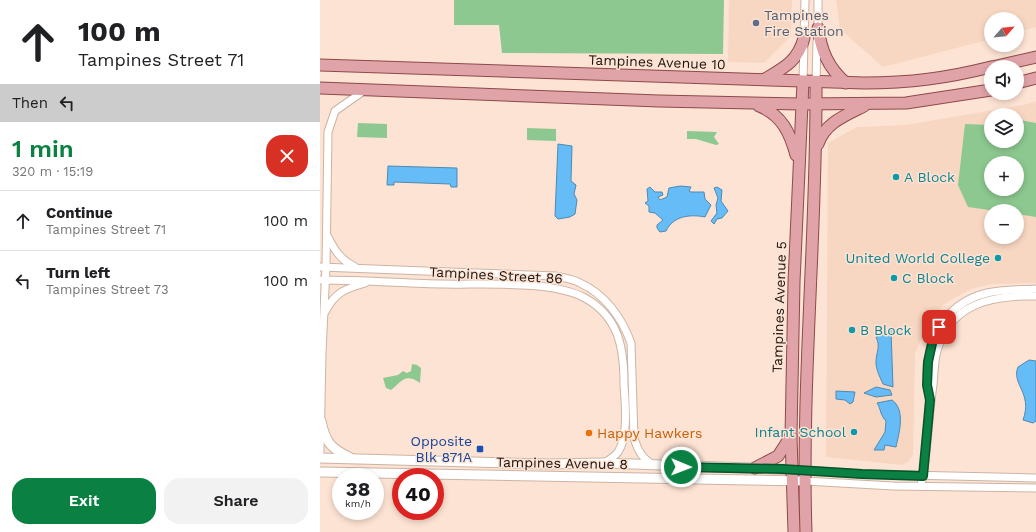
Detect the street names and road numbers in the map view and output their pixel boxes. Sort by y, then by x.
street label: Tampines Avenue 10 [588,52,726,72]
street label: Tampines Avenue 5 [769,241,789,373]
street label: Tampines Street 86 [429,264,563,286]
street label: Tampines Avenue 8 [496,454,628,472]

